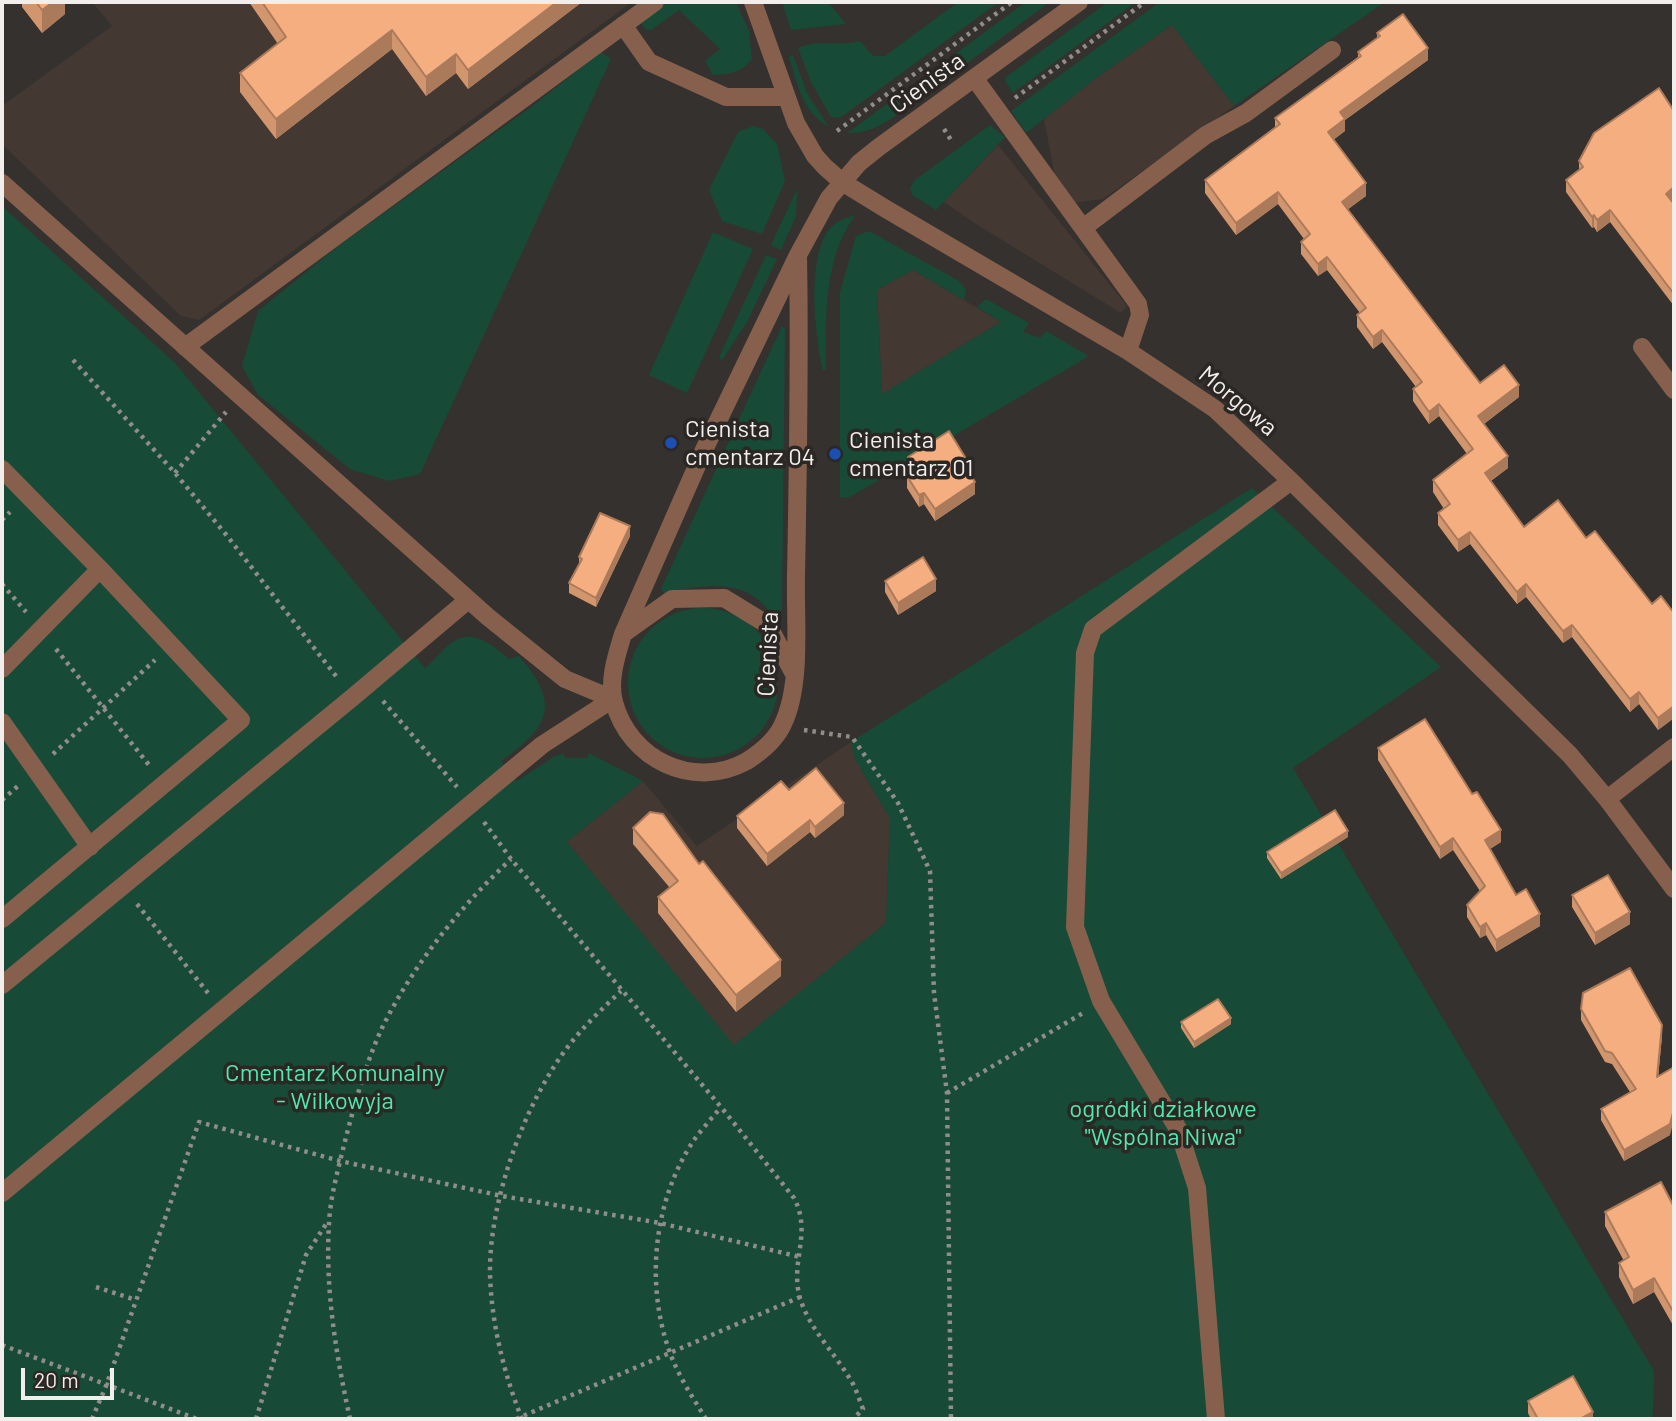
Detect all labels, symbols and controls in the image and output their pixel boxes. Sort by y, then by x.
street label: Cienista [884,46,970,120]
street label: Morgowa [1193,360,1283,442]
place label: Cienista cmentarz 04 [685,415,815,471]
place label: Cienista cmentarz 01 [849,426,973,482]
marker: Cienista cmentarz 04 [663,435,679,451]
marker: Cienista cmentarz 01 [827,446,843,462]
street label: Cienista [751,611,785,697]
park label: Cmentarz Komunalny - Wilkowyja [225,1059,445,1115]
park label: ogródki działkowe "Wspólna Niwa" [1069,1095,1257,1151]
scale bar [24,1354,117,1398]
text: 20 m [34,1367,79,1392]

